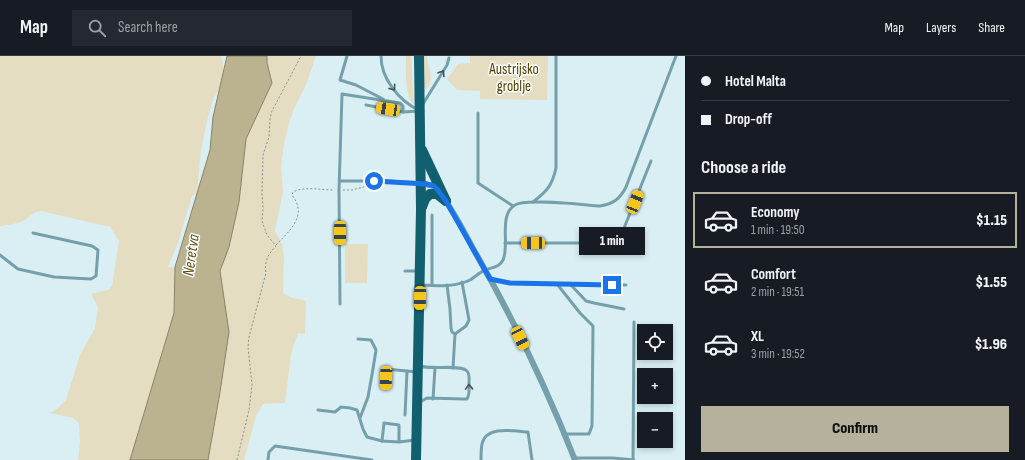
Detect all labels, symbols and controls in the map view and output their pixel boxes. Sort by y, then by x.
search box [72,10,352,46]
text: Map [20,16,48,39]
icon: search [86,17,108,39]
text: Search here [118,18,178,37]
text: Map [884,19,904,36]
text: Layers [926,19,956,36]
text: Share [978,19,1005,36]
park label: Austrijsko groblje [488,60,539,96]
one-way arrow [437,70,444,77]
text: Hotel Malta [725,72,786,91]
one-way arrow [389,84,396,91]
car [375,101,401,117]
text: Drop-off [725,110,772,129]
text: Choose a ride [701,157,786,178]
route start [365,172,383,190]
car [625,189,645,215]
icon: car [703,202,739,238]
text: Economy [751,203,800,222]
text: $1.15 [976,211,1007,230]
car [334,221,346,245]
text: 1 min · 19:50 [751,222,804,238]
callout: 1 min [579,227,645,255]
water label: Neretva [179,233,204,277]
text: 1 min [600,233,624,249]
car [521,237,545,249]
icon: car [703,264,739,300]
text: Comfort [751,265,796,284]
text: $1.55 [975,273,1007,292]
route end [603,276,621,294]
text: 2 min · 19:51 [751,284,804,300]
car [414,286,426,310]
map controls [637,324,673,448]
button: locate [637,324,673,360]
car [509,325,531,351]
icon: car [703,326,739,362]
text: XL [751,327,764,346]
text: $1.96 [975,335,1007,354]
text: 3 min · 19:52 [751,346,805,362]
car [380,366,392,390]
button: + [637,368,673,404]
one-way arrow [465,384,473,390]
button: Confirm [701,406,1009,452]
button: − [637,412,673,448]

